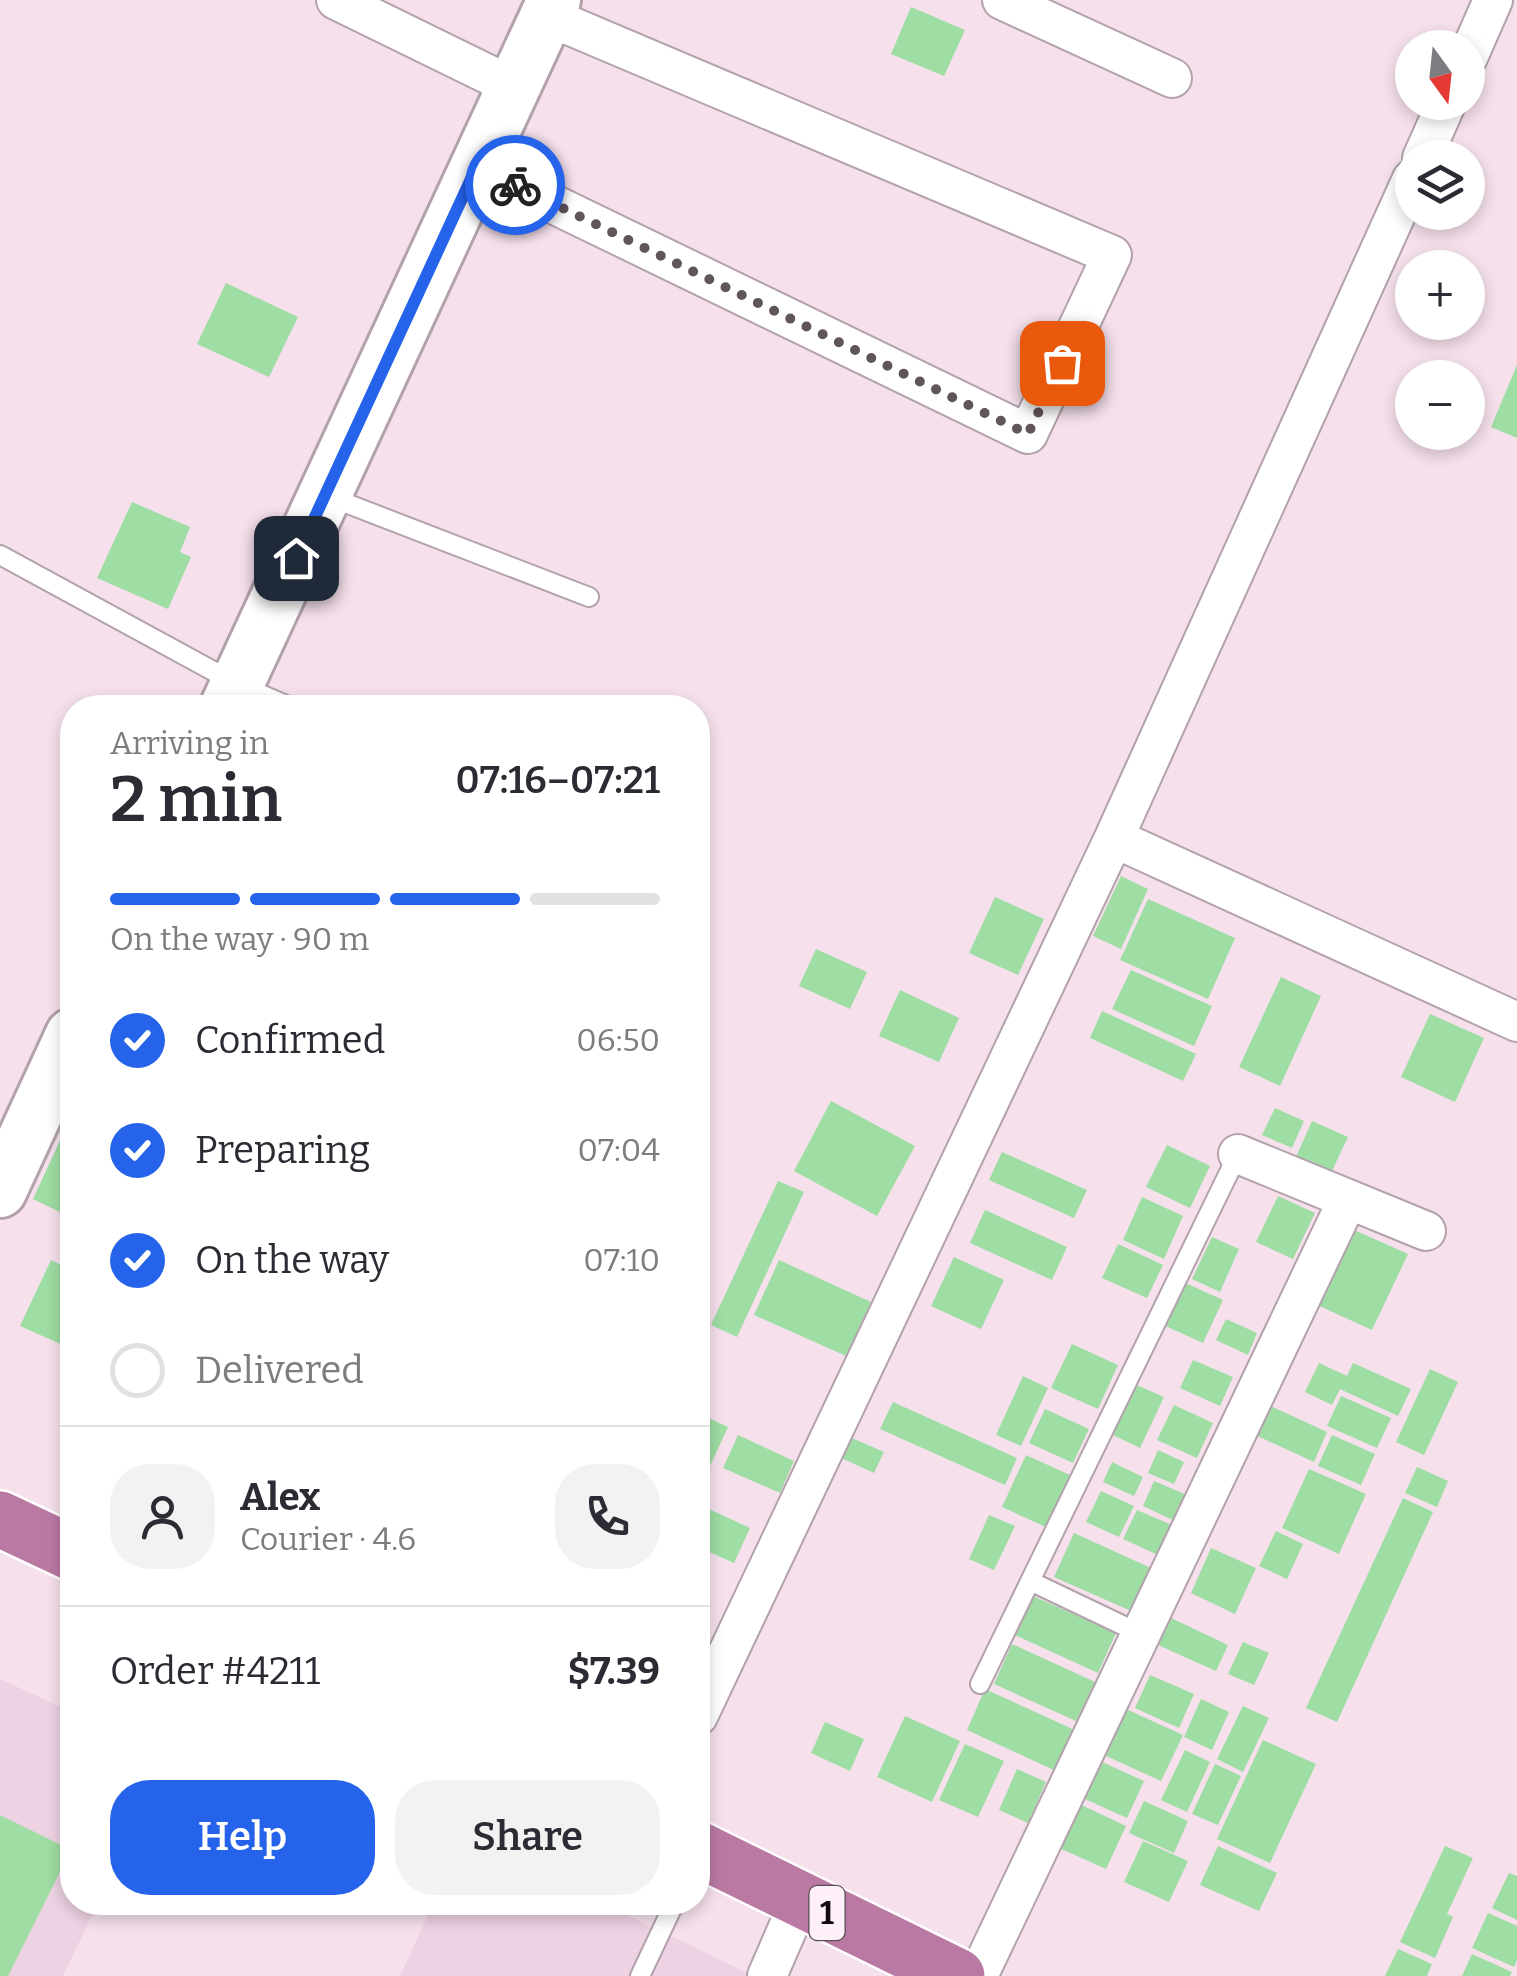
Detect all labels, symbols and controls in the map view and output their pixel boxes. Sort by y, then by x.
north arrow [1395,30,1485,120]
map controls [1395,30,1485,450]
courier [465,135,565,235]
button: layers [1395,140,1485,230]
icon: bike [488,158,543,213]
button: + [1395,250,1485,340]
pin [1020,321,1105,406]
icon: bag [1035,336,1090,391]
button: − [1395,360,1485,450]
pin [254,516,339,601]
icon: home [269,531,324,586]
text: Arriving in [110,724,269,762]
text: 07:16–07:21 [456,757,660,803]
text: 2 min [110,760,282,838]
text: On the way · 90 m [110,920,369,958]
icon: check [110,1013,165,1068]
text: Confirmed [195,1017,385,1063]
text: 06:50 [576,1021,660,1059]
icon: check [110,1123,165,1178]
text: Preparing [195,1127,370,1173]
text: 07:04 [577,1131,660,1169]
icon: check [110,1233,165,1288]
text: On the way [195,1237,389,1283]
text: 07:10 [583,1241,660,1279]
text: Delivered [195,1347,364,1393]
button: person [110,1464,215,1569]
button: phone [555,1464,660,1569]
text: Alex [240,1474,320,1520]
text: Courier · 4.6 [240,1520,416,1558]
text: Order #4211 [110,1648,320,1694]
text: $7.39 [567,1648,660,1694]
button: Help [110,1780,375,1895]
button: Share [395,1780,660,1895]
road number: 1 [810,1886,844,1940]

